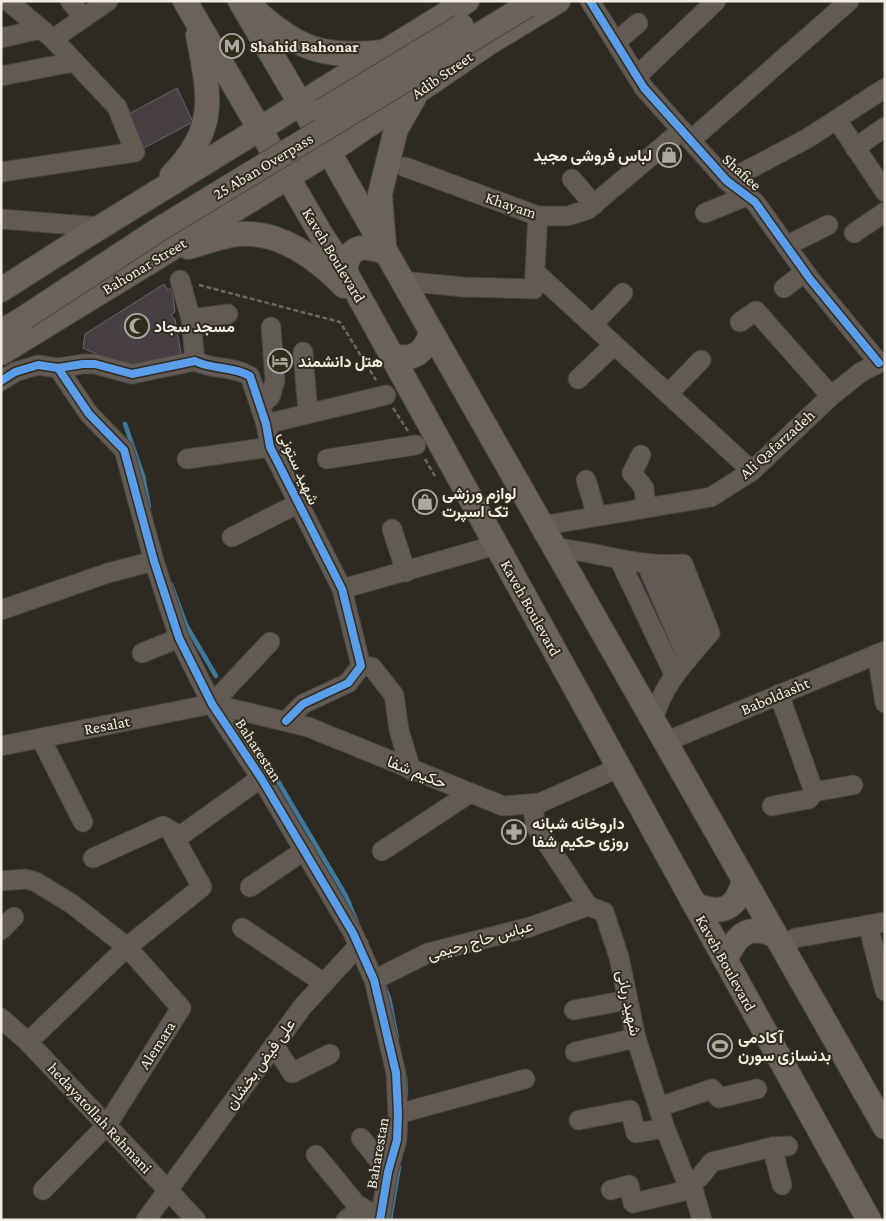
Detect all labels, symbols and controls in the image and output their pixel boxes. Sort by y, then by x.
metro station icon: Shahid Bahonar [219,33,245,59]
place label: Shahid Bahonar [250,38,359,55]
street label: Adib Street [408,47,476,102]
street label: 25 Aban Overpass [210,130,317,203]
shop icon: لباس فروشی مجید [656,142,682,168]
place label: لباس فروشی مجید [533,147,652,166]
street label: Shafiee [719,150,765,194]
street label: Khayam [483,188,539,223]
street label: Kaveh Boulevard [299,205,369,306]
street label: Bahonar Street [99,234,190,298]
mosque icon: مسجد سجاد [124,313,150,339]
place label: مسجد سجاد [154,318,235,336]
hotel icon: هتل دانشمند [267,348,293,374]
place label: هتل دانشمند [298,353,383,371]
street label: Ali Qafarzadeh [736,406,818,482]
street label: شهید ستونی [273,429,323,508]
place label: لوازم ورزشی تک اسپرت [442,485,517,523]
shop icon: لوازم ورزشی تک اسپرت [412,489,438,515]
street label: Kaveh Boulevard [498,557,565,659]
street label: Baboldasht [738,674,812,718]
street label: Resalat [83,712,132,738]
street label: Baharestan [232,715,286,785]
street label: حکیم شفا [384,752,449,794]
place label: داروخانه شبانه‌ روزی حکیم شفا [532,815,629,852]
pharmacy icon: داروخانه شبانه‌ روزی حکیم شفا [501,819,527,845]
street label: Kaveh Boulevard [693,912,760,1014]
street label: عباس حاج رحیمی [425,917,536,966]
street label: شهید ربانی [612,969,644,1038]
street label: علی فیض بخشان [222,1016,300,1114]
street label: Alemara [135,1017,179,1072]
place label: آکادمی بدنسازی سورن [738,1029,831,1066]
sports icon: آکادمی بدنسازی سورن [707,1033,733,1059]
street label: hedayatollah Rahmani [44,1059,155,1177]
street label: Baharestan [362,1116,392,1190]

